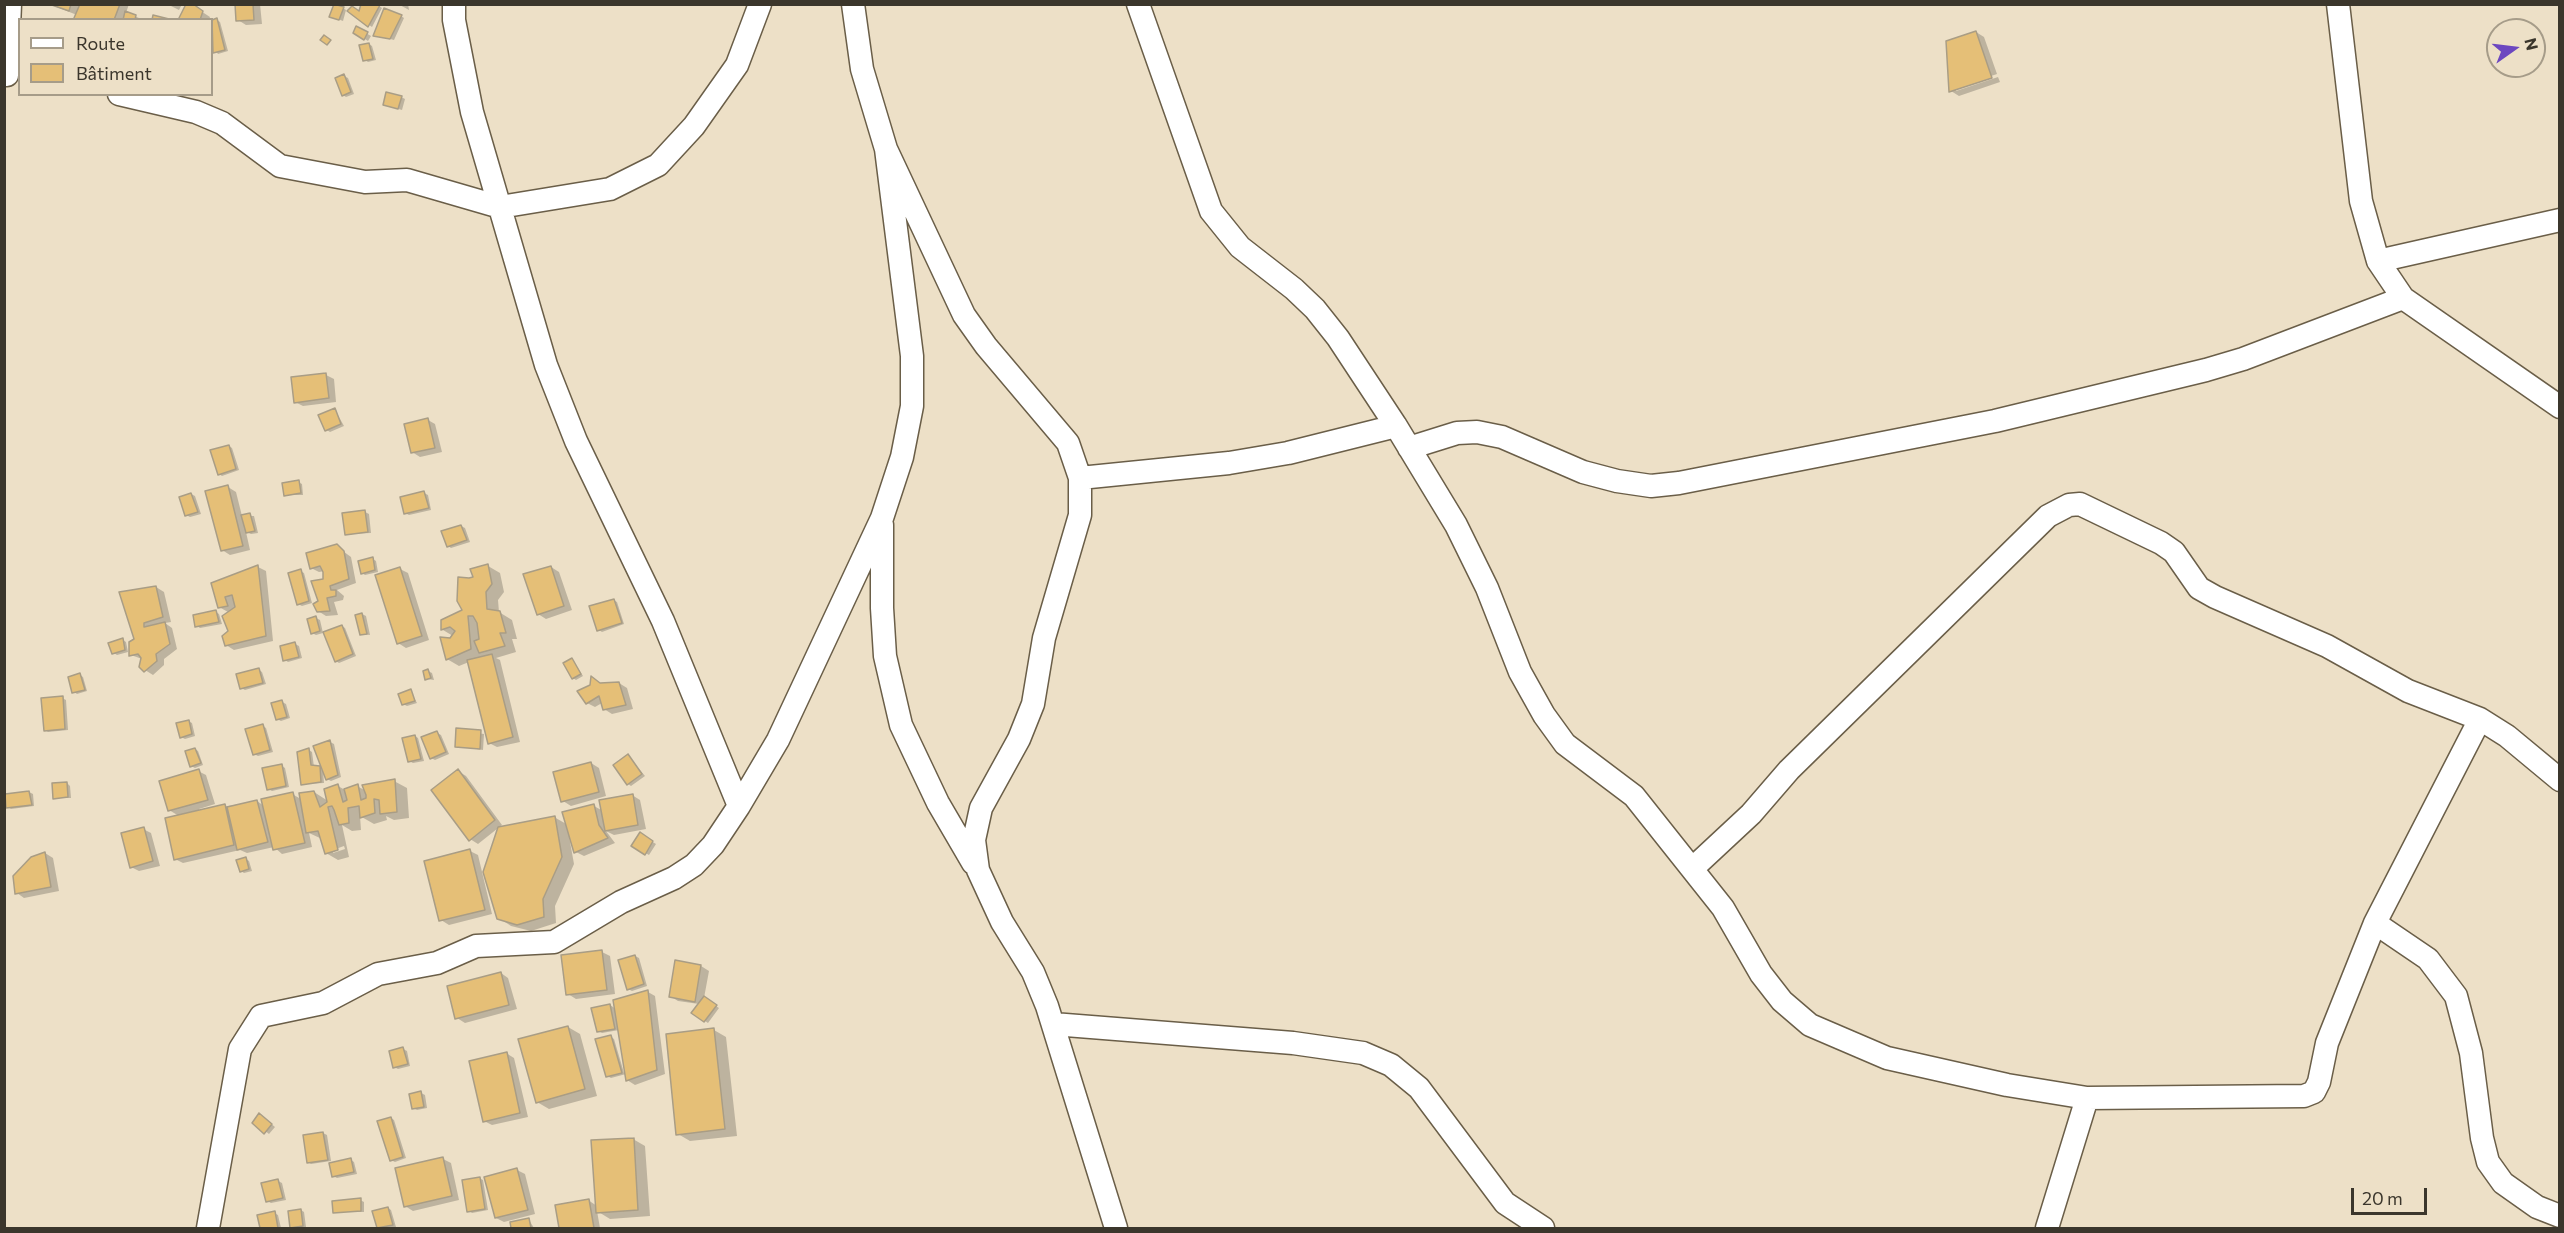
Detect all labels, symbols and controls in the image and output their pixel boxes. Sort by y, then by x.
legend [18,18,213,96]
north arrow [2486,18,2546,78]
text: Route [76,32,125,54]
text: N [2521,36,2543,52]
text: Bâtiment [76,62,152,84]
scale bar [2354,1176,2430,1214]
text: 20 m [2362,1187,2403,1209]

